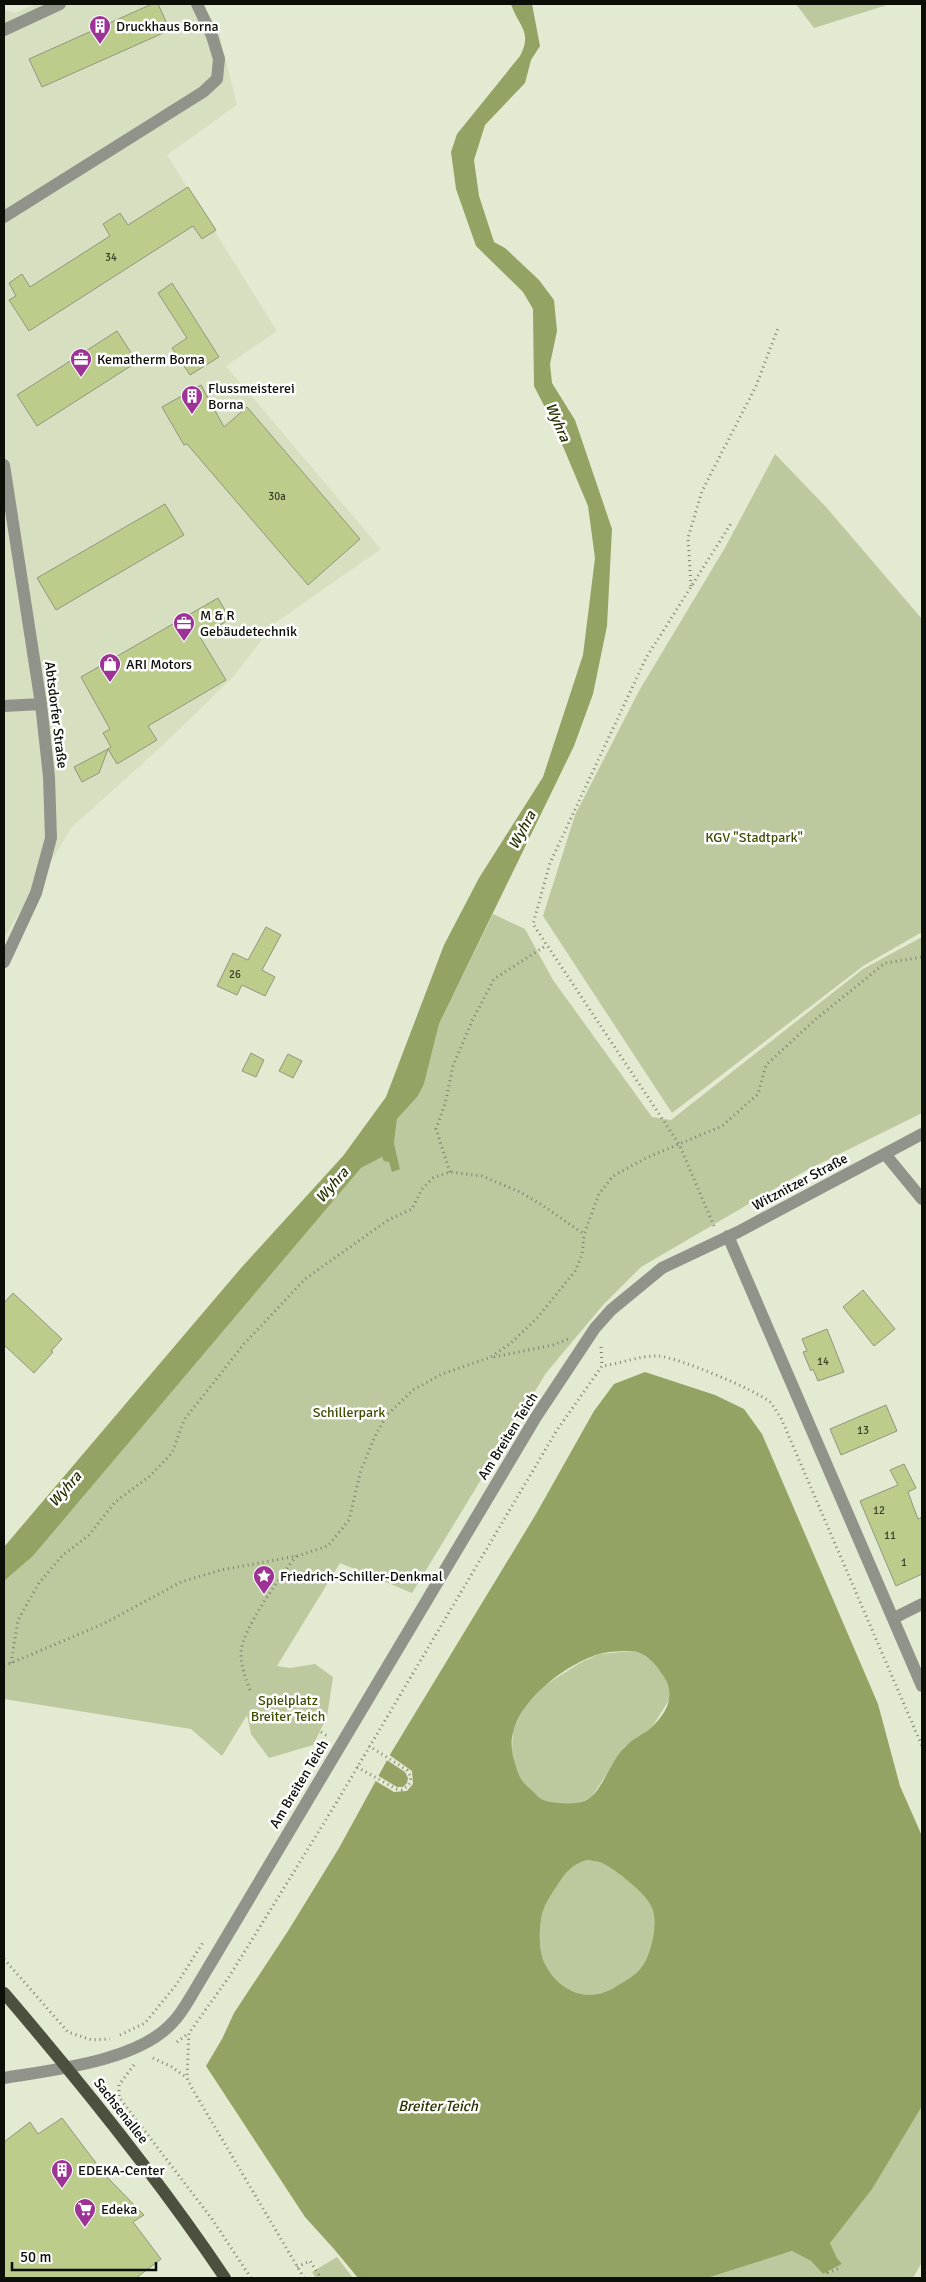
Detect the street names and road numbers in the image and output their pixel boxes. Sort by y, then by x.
street label: Abtsdorfer Straße [41,661,71,769]
street label: Witznitzer Straße [750,1150,850,1214]
street label: Am Breiten Teich [474,1389,542,1483]
street label: Am Breiten Teich [266,1737,332,1831]
street label: Sachsenallee [90,2075,152,2147]

